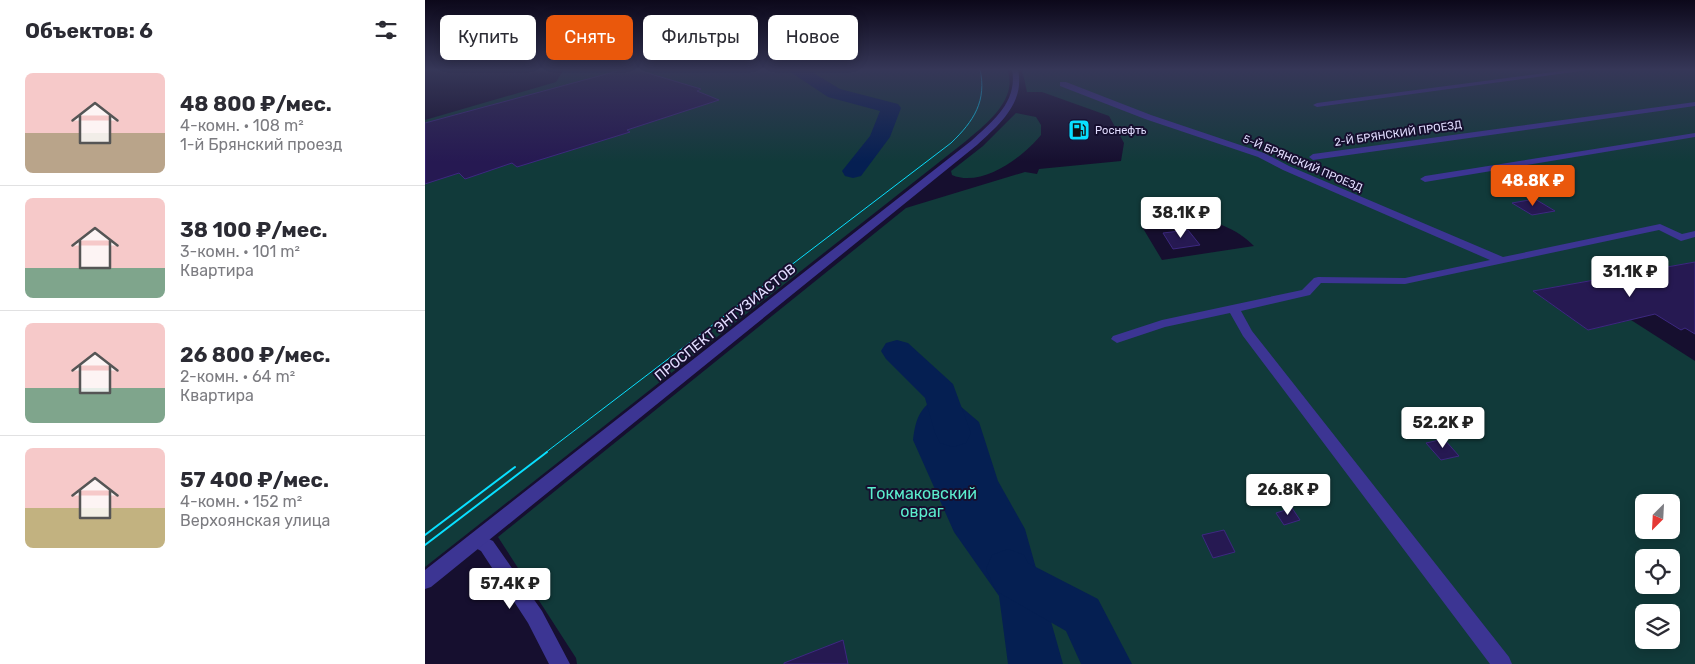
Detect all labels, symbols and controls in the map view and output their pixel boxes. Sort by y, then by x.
chip: Купить [440,15,536,60]
chip: Снять [546,15,633,60]
chip: Фильтры [643,15,758,60]
chip: Новое [768,15,858,60]
icon: filters [372,16,400,44]
text: Объектов: 6 [25,18,153,43]
text: 48 800 ₽/мес. [180,91,332,116]
icon: home [65,93,125,153]
text: 4-комн. · 108 m² [180,116,304,135]
fuel station icon: Роснефть [1067,118,1091,142]
street label: 2-Й БРЯНСКИЙ ПРОЕЗД [1334,118,1463,149]
place label: Роснефть [1095,124,1147,137]
street label: 5-Й БРЯНСКИЙ ПРОЕЗД [1241,132,1365,195]
text: 1-й Брянский проезд [180,135,342,154]
pin: 48.8K ₽ [1487,164,1579,207]
text: 48.8K ₽ [1502,171,1564,190]
pin: 38.1K ₽ [1135,196,1227,239]
text: 38.1K ₽ [1152,203,1210,222]
text: 38 100 ₽/мес. [180,217,328,242]
icon: home [65,218,125,278]
text: 3-комн. · 101 m² [180,242,300,261]
pin: 31.1K ₽ [1584,256,1676,298]
street label: ПРОСПЕКТ ЭНТУЗИАСТОВ [651,260,799,385]
text: Квартира [180,261,254,280]
text: 31.1K ₽ [1602,262,1658,281]
text: 26 800 ₽/мес. [180,342,331,367]
icon: home [65,343,125,403]
text: 2-комн. · 64 m² [180,367,295,386]
text: Квартира [180,386,254,405]
pin: 52.2K ₽ [1397,406,1489,449]
text: 52.2K ₽ [1412,413,1474,432]
text: 57 400 ₽/мес. [180,467,329,492]
icon: home [65,468,125,528]
pin: 26.8K ₽ [1242,474,1334,516]
text: 26.8K ₽ [1257,480,1319,499]
park label: Токмаковский овраг [867,484,977,521]
text: 4-комн. · 152 m² [180,492,302,511]
north arrow [1635,494,1680,539]
map controls [1635,494,1680,649]
text: Верхоянская улица [180,511,330,530]
button: locate [1635,549,1680,594]
pin: 57.4K ₽ [464,568,556,610]
text: 57.4K ₽ [480,574,540,593]
button: layers [1635,604,1680,649]

